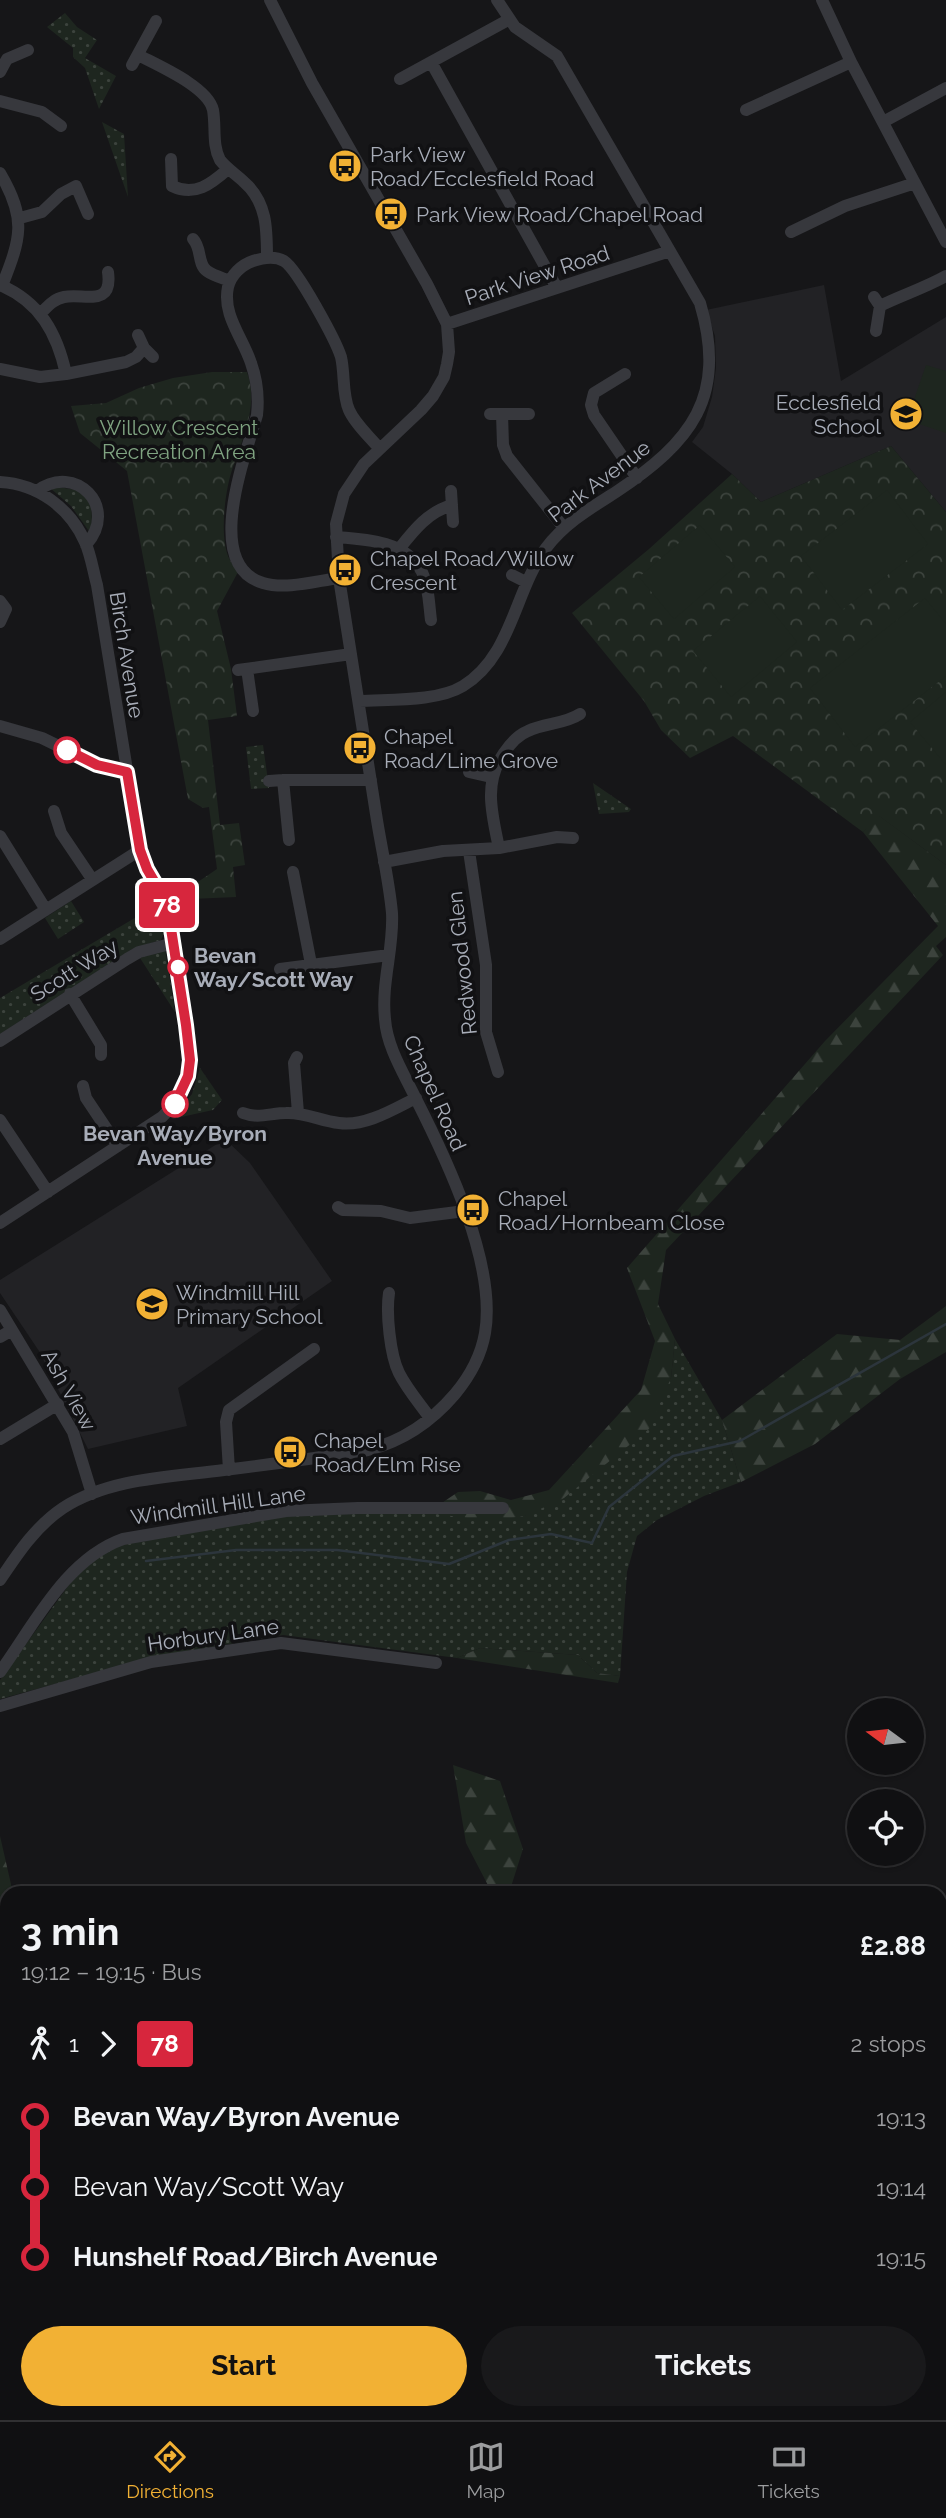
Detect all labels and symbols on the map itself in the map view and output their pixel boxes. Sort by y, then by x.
place label: Park View Road/Ecclesfield Road [370,142,594,191]
bus stop icon: Park View Road/Ecclesfield Road [326,147,364,185]
bus stop icon: Park View Road/Chapel Road [372,195,410,233]
place label: Park View Road/Chapel Road [416,202,703,227]
street label: Park View Road [462,240,612,310]
place label: Ecclesfield School [776,390,881,439]
school or university icon: Ecclesfield School [887,395,925,433]
park label: Willow Crescent Recreation Area [100,415,258,464]
street label: Park Avenue [543,435,655,527]
place label: Chapel Road/Willow Crescent [370,546,574,595]
bus stop icon: Chapel Road/Willow Crescent [326,551,364,589]
street label: Birch Avenue [105,590,149,720]
place label: Chapel Road/Lime Grove [384,724,558,773]
bus stop icon: Chapel Road/Lime Grove [341,729,379,767]
unlabelled marker [54,737,80,763]
line badge: 78 [136,882,198,928]
street label: Redwood Glen [442,890,482,1036]
street label: Scott Way [26,933,122,1007]
place label: Bevan Way/Scott Way [194,943,354,992]
marker: Bevan Way/Scott Way [168,957,188,977]
street label: Chapel Road [398,1031,472,1155]
marker: Bevan Way/Byron Avenue [162,1091,188,1117]
place label: Bevan Way/Byron Avenue [83,1121,267,1170]
place label: Chapel Road/Hornbeam Close [498,1186,725,1235]
bus stop icon: Chapel Road/Hornbeam Close [454,1191,492,1229]
place label: Windmill Hill Primary School [176,1280,323,1329]
school or university icon: Windmill Hill Primary School [133,1285,171,1323]
street label: Ash View [36,1345,102,1435]
place label: Chapel Road/Elm Rise [314,1428,461,1477]
bus stop icon: Chapel Road/Elm Rise [271,1433,309,1471]
street label: Windmill Hill Lane [129,1480,307,1530]
street label: Horbury Lane [146,1613,280,1657]
north arrow [847,1698,924,1774]

